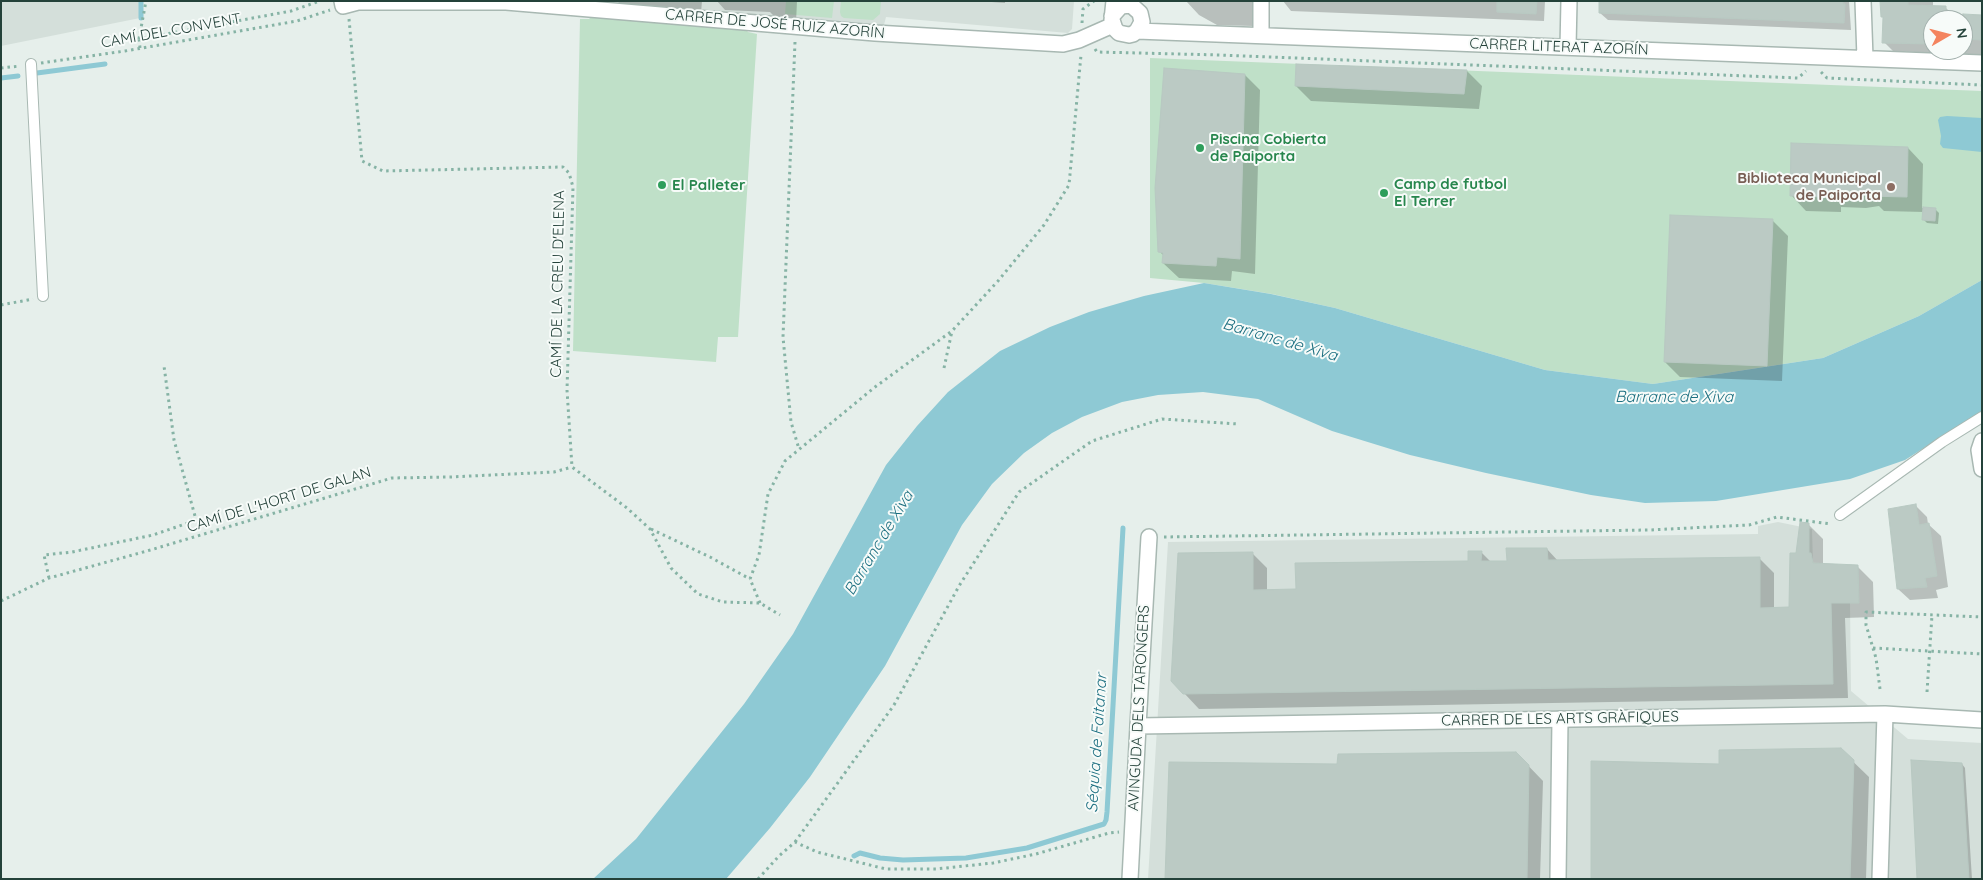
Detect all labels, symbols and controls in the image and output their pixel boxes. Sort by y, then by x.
street label: CARRER DE JOSÉ RUIZ AZORÍN [664,5,886,43]
street label: CAMÍ DEL CONVENT [100,10,242,52]
north arrow [1923,10,1973,60]
text: N [1952,27,1971,39]
street label: CARRER LITERAT AZORÍN [1469,35,1649,59]
place label: Piscina Cobierta de Paiporta [1210,130,1326,165]
marker: Piscina Cobierta de Paiporta [1194,142,1206,154]
place label: Biblioteca Municipal de Paiporta [1737,169,1881,204]
place label: Camp de futbol El Terrer [1394,175,1507,210]
place label: El Palleter [672,176,745,194]
marker: El Palleter [656,179,668,191]
marker: Biblioteca Municipal de Paiporta [1885,181,1897,193]
marker: Camp de futbol El Terrer [1378,187,1390,199]
street label: CAMÍ DE LA CREU D'ELENA [547,190,569,378]
water label: Barranc de Xiva [1221,314,1339,366]
water label: Barranc de Xiva [1615,387,1733,407]
street label: CAMÍ DE L'HORT DE GALAN [185,463,373,537]
water label: Barranc de Xiva [840,487,918,599]
street label: AVINGUDA DELS TARONGERS [1125,605,1153,811]
water label: Séquia de Faitanar [1083,673,1111,813]
street label: CARRER DE LES ARTS GRÀFIQUES [1441,708,1679,730]

